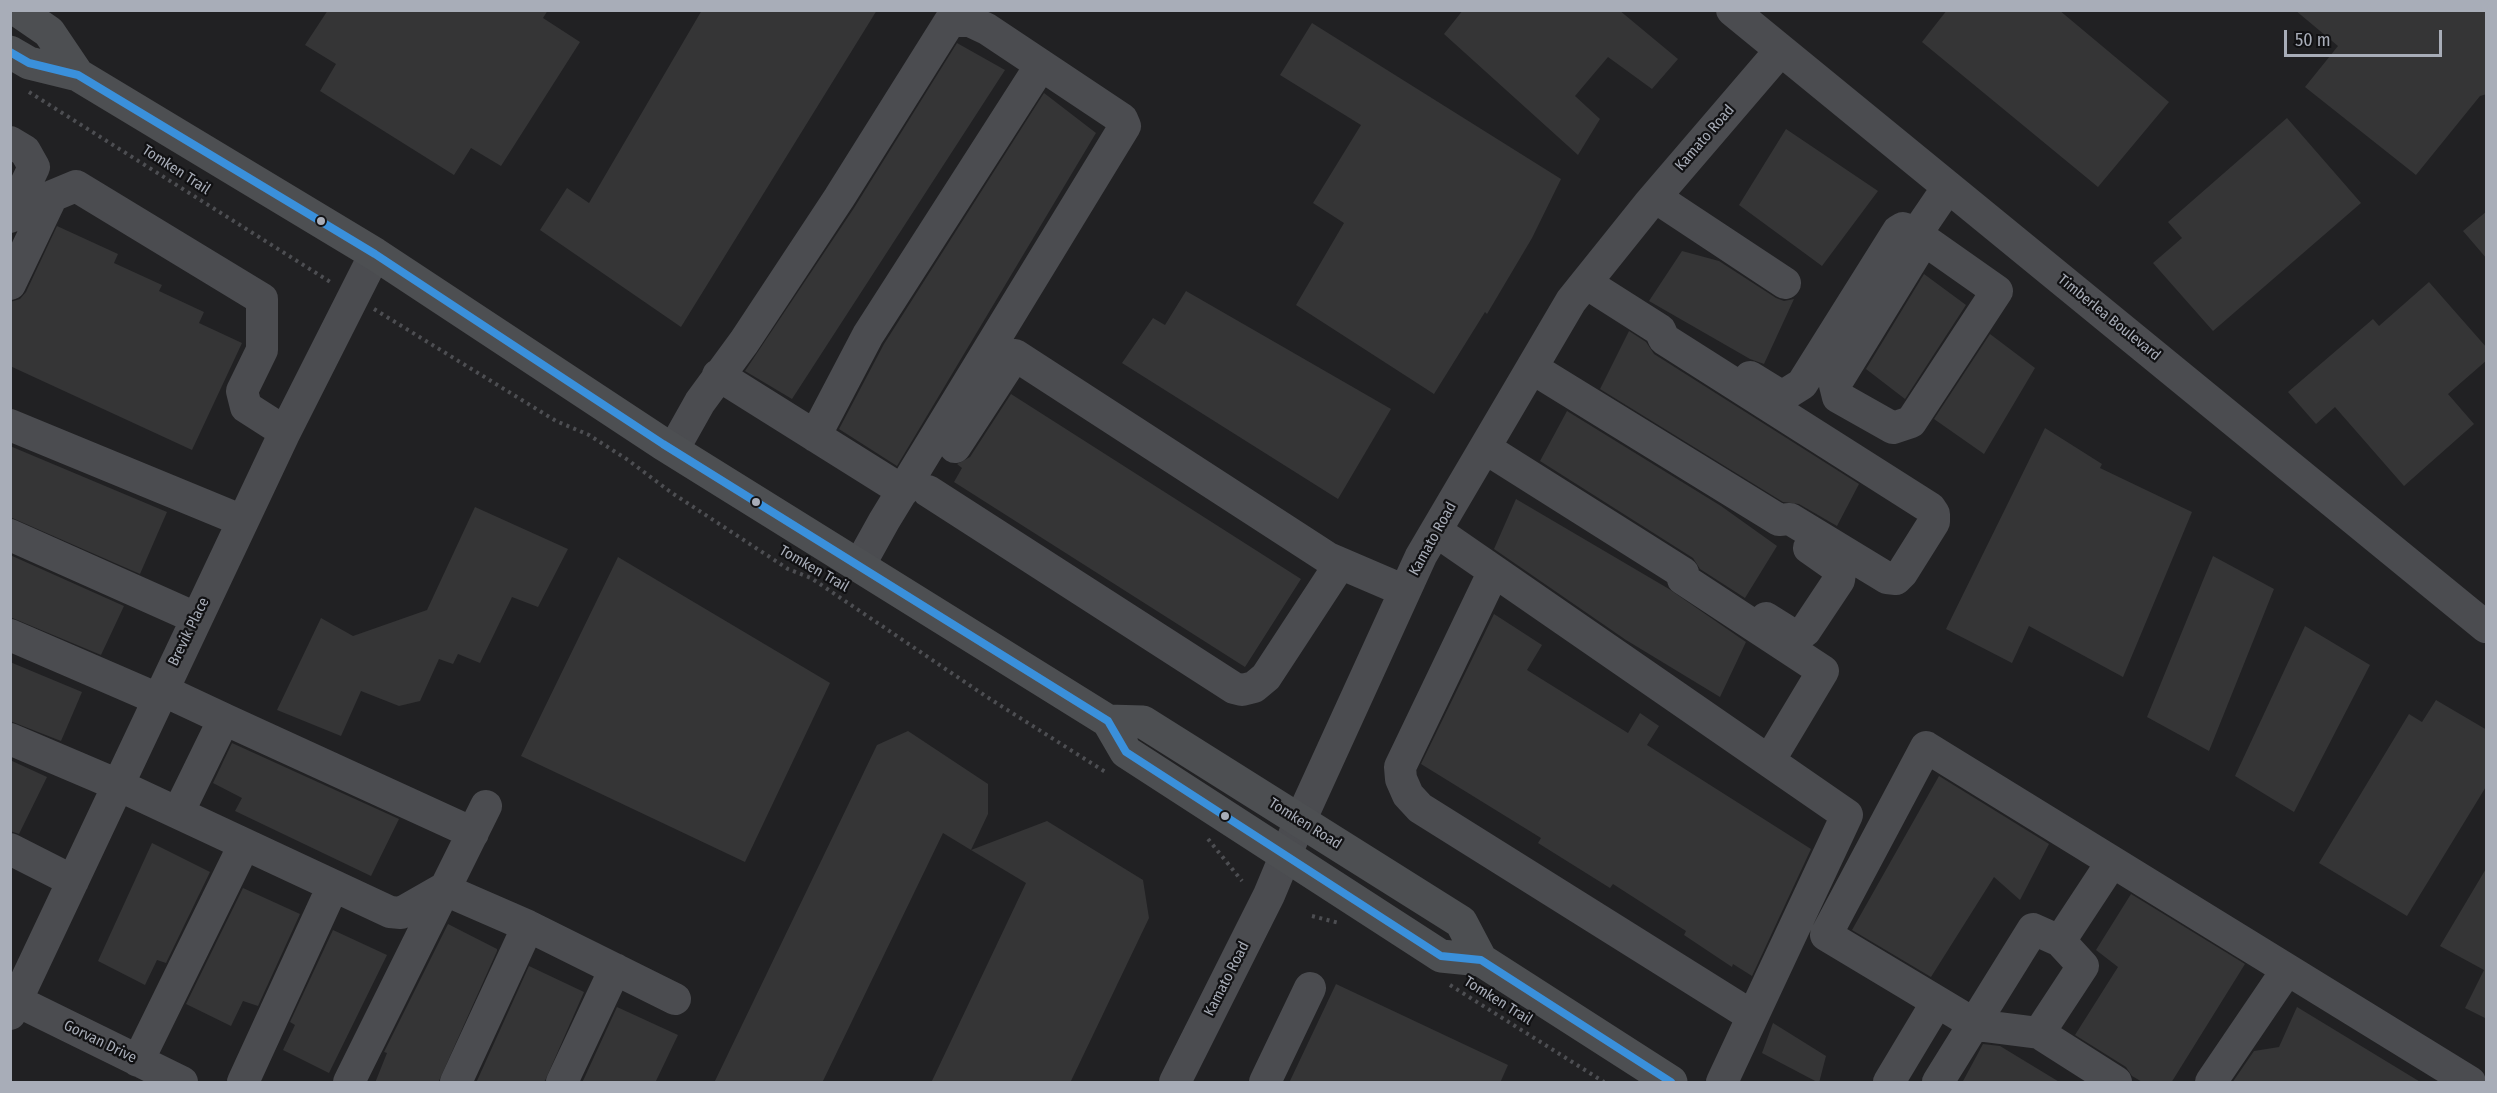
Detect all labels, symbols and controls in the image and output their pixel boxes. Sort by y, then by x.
scale bar [2287,18,2444,56]
text: 50 m [2295,29,2331,51]
street label: Kamato Road [1672,101,1738,175]
street label: Tomken Trail [139,141,213,199]
unlabelled marker [315,215,327,227]
street label: Timberlea Boulevard [2054,271,2164,365]
unlabelled marker [750,496,762,508]
street label: Kamato Road [1405,499,1461,579]
street label: Tomken Trail [776,542,852,596]
street label: Brevik Place [165,595,213,669]
street label: Tomken Road [1265,795,1345,853]
unlabelled marker [1219,810,1231,822]
street label: Kamato Road [1201,939,1253,1019]
street label: Tomken Trail [1460,973,1536,1029]
street label: Gorvan Drive [61,1017,139,1067]

